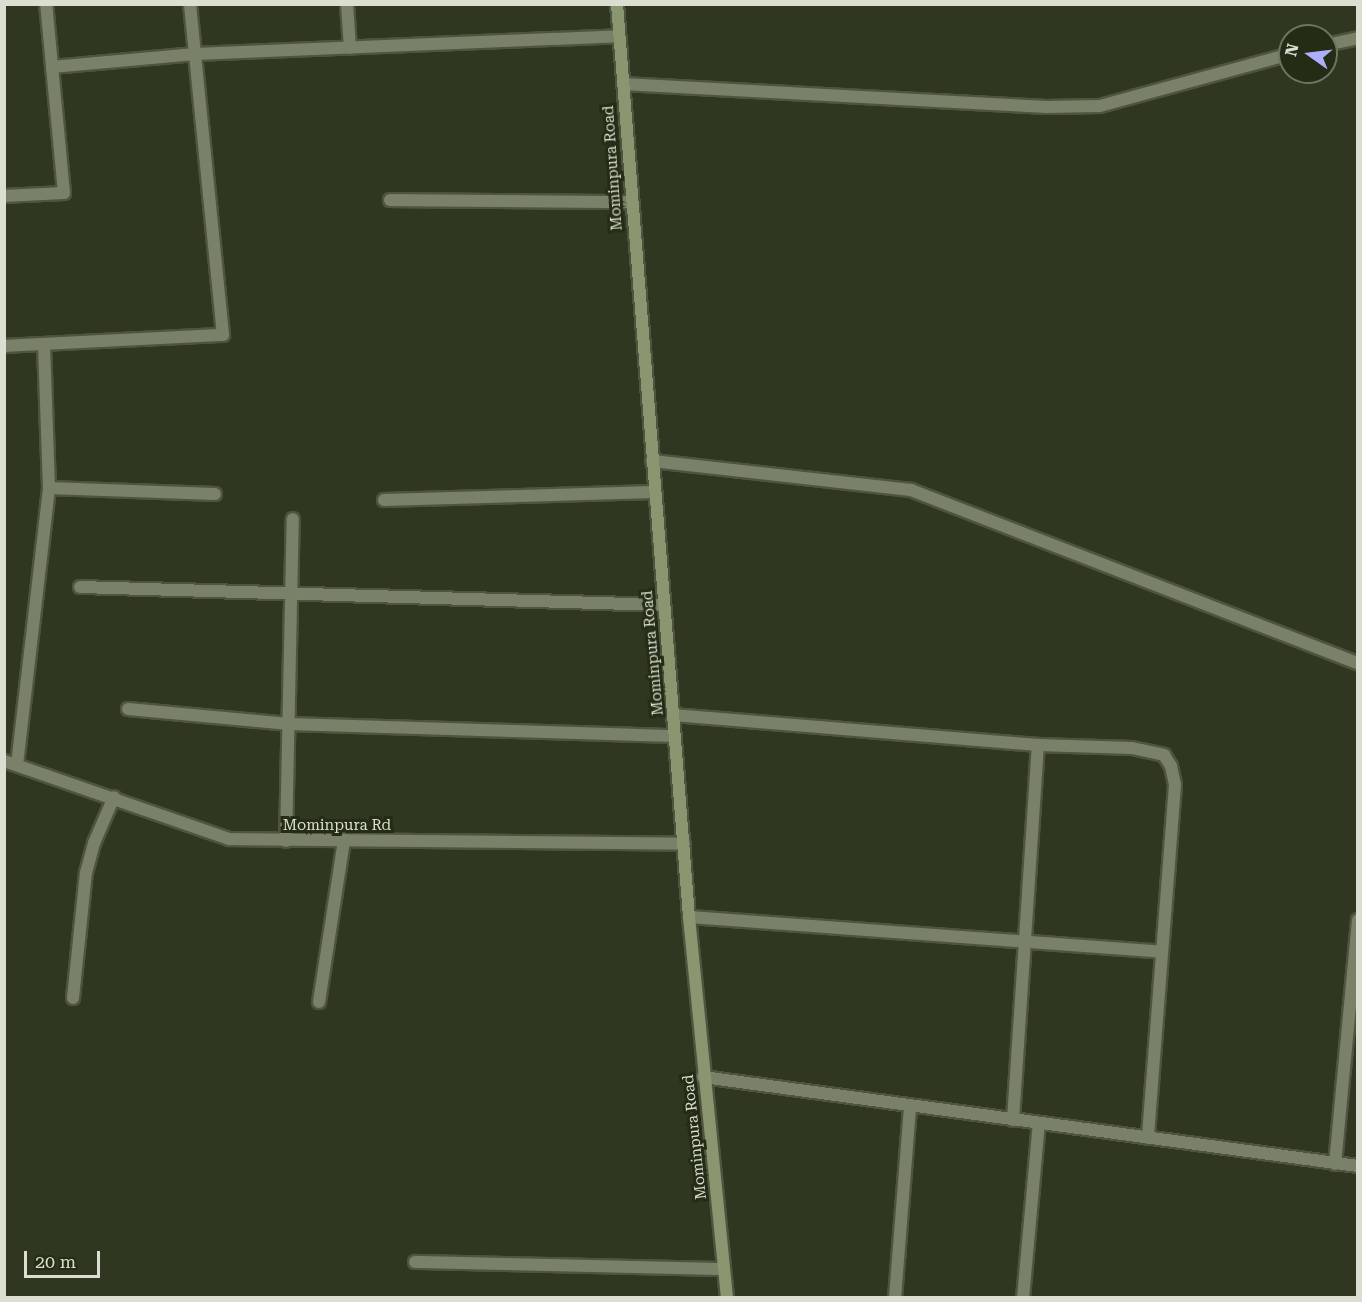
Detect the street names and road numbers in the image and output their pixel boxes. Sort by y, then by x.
street label: Mominpura Road [600,105,626,231]
street label: Mominpura Road [639,590,667,716]
street label: Mominpura Rd [283,817,391,835]
street label: Mominpura Road [679,1074,711,1200]

